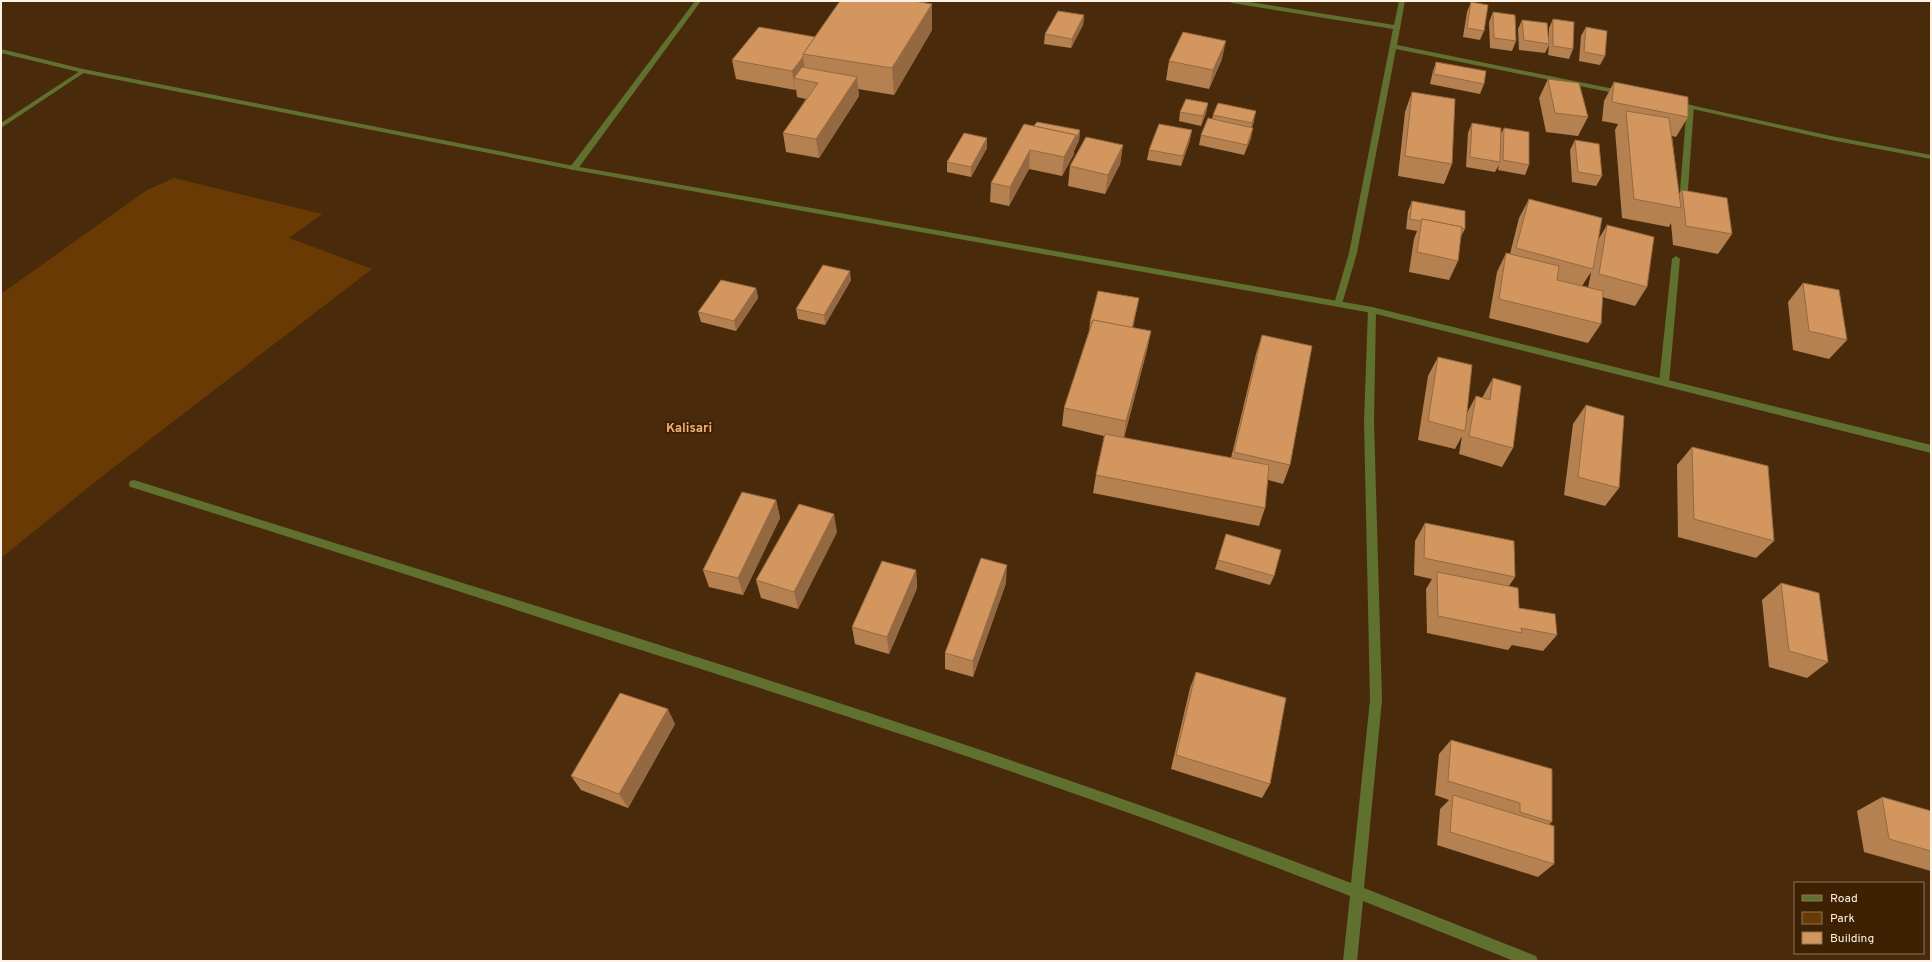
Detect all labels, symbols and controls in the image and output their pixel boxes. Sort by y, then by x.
district label: Kalisari [666,421,712,437]
legend [1794,882,1924,954]
text: Road [1830,891,1858,907]
text: Park [1830,911,1855,927]
text: Building [1830,931,1874,947]

